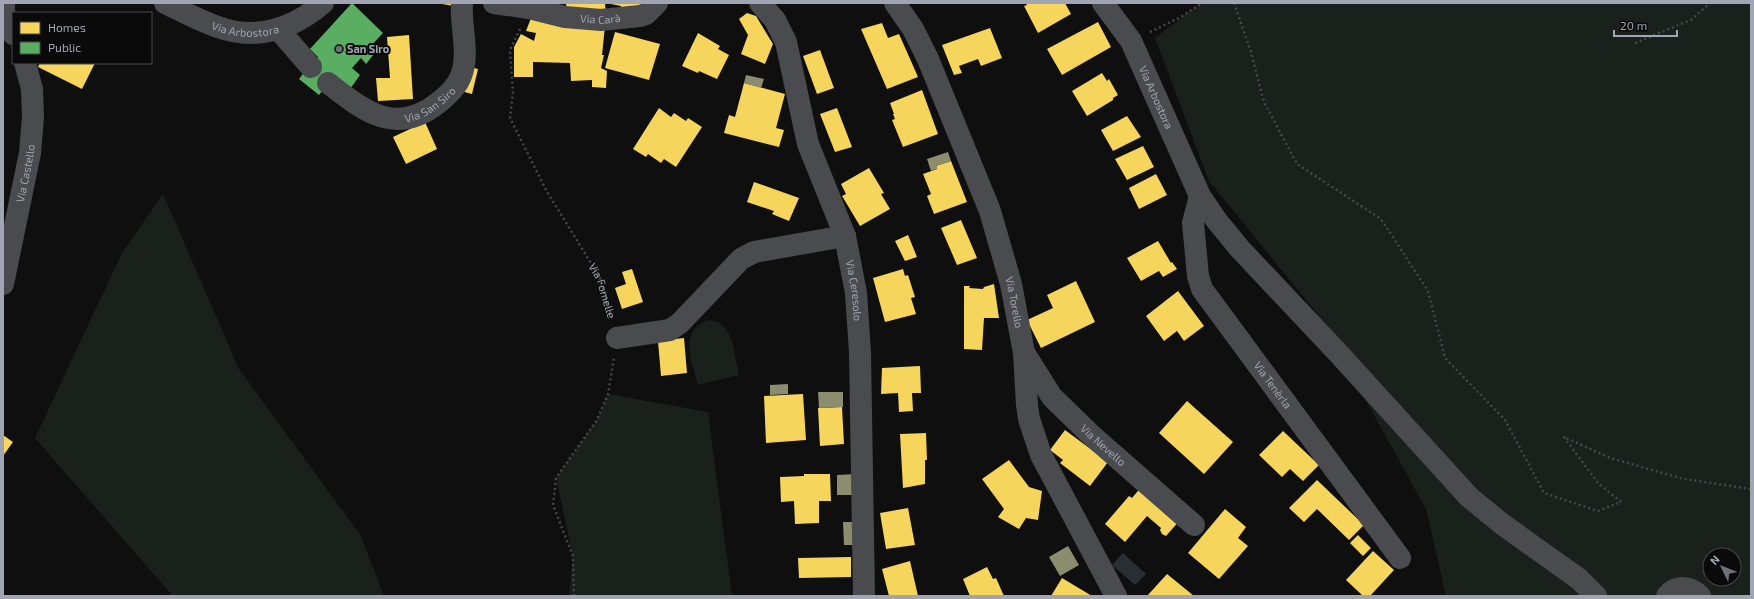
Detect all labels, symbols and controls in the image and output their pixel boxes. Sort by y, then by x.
street label: Via Carà [580,11,621,26]
legend [12,12,152,64]
scale bar [1614,12,1677,38]
street label: Via Arbostora [210,18,280,39]
text: 20 m [1620,18,1647,32]
text: Homes [48,20,86,34]
text: Public [48,40,81,54]
place label: San Siro [347,42,390,55]
marker: San Siro [334,44,344,54]
street label: Via Arbostora [1137,64,1176,131]
street label: Via San Siro [403,84,458,124]
street label: Via Castello [13,144,37,203]
street label: Via Ceresolo [844,259,865,321]
street label: Via Fomelle [586,260,619,320]
street label: Via Torello [1003,275,1026,329]
street label: Via Tenèrla [1252,359,1295,411]
street label: Via Nevello [1078,421,1129,468]
north arrow [1702,547,1742,587]
text: N [1707,552,1722,567]

